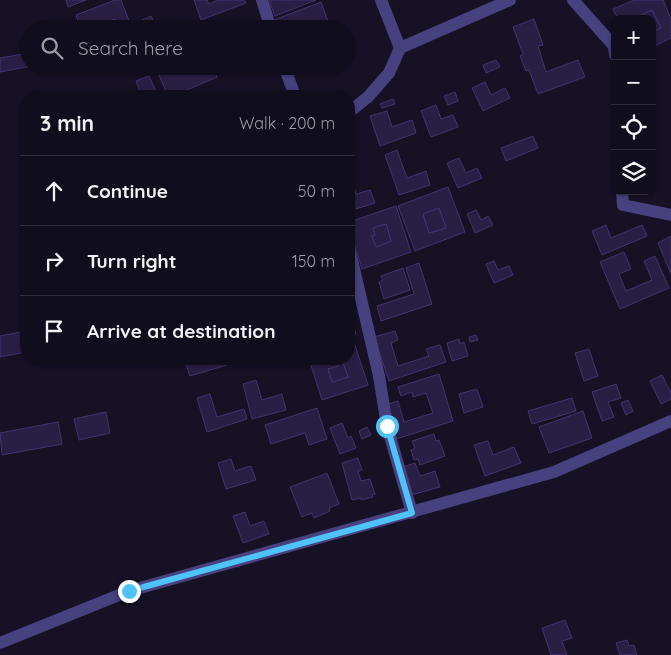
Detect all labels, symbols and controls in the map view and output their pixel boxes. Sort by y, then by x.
map controls [611,15,656,195]
button: + [611,15,656,60]
search box [20,20,355,75]
icon: search [38,34,66,62]
text: Search here [78,36,183,60]
button: − [611,60,656,105]
button: locate [611,105,656,150]
text: 3 min [40,110,94,136]
text: Walk · 200 m [239,113,335,133]
button: layers [611,150,656,195]
icon: ahead [40,177,68,205]
text: Continue [87,179,168,203]
text: 50 m [298,181,335,201]
icon: right [40,247,68,275]
text: Turn right [87,249,176,273]
text: 150 m [292,251,335,271]
icon: arrive [40,317,68,345]
text: Arrive at destination [87,319,276,343]
route start [376,415,399,438]
route end [118,580,141,603]

